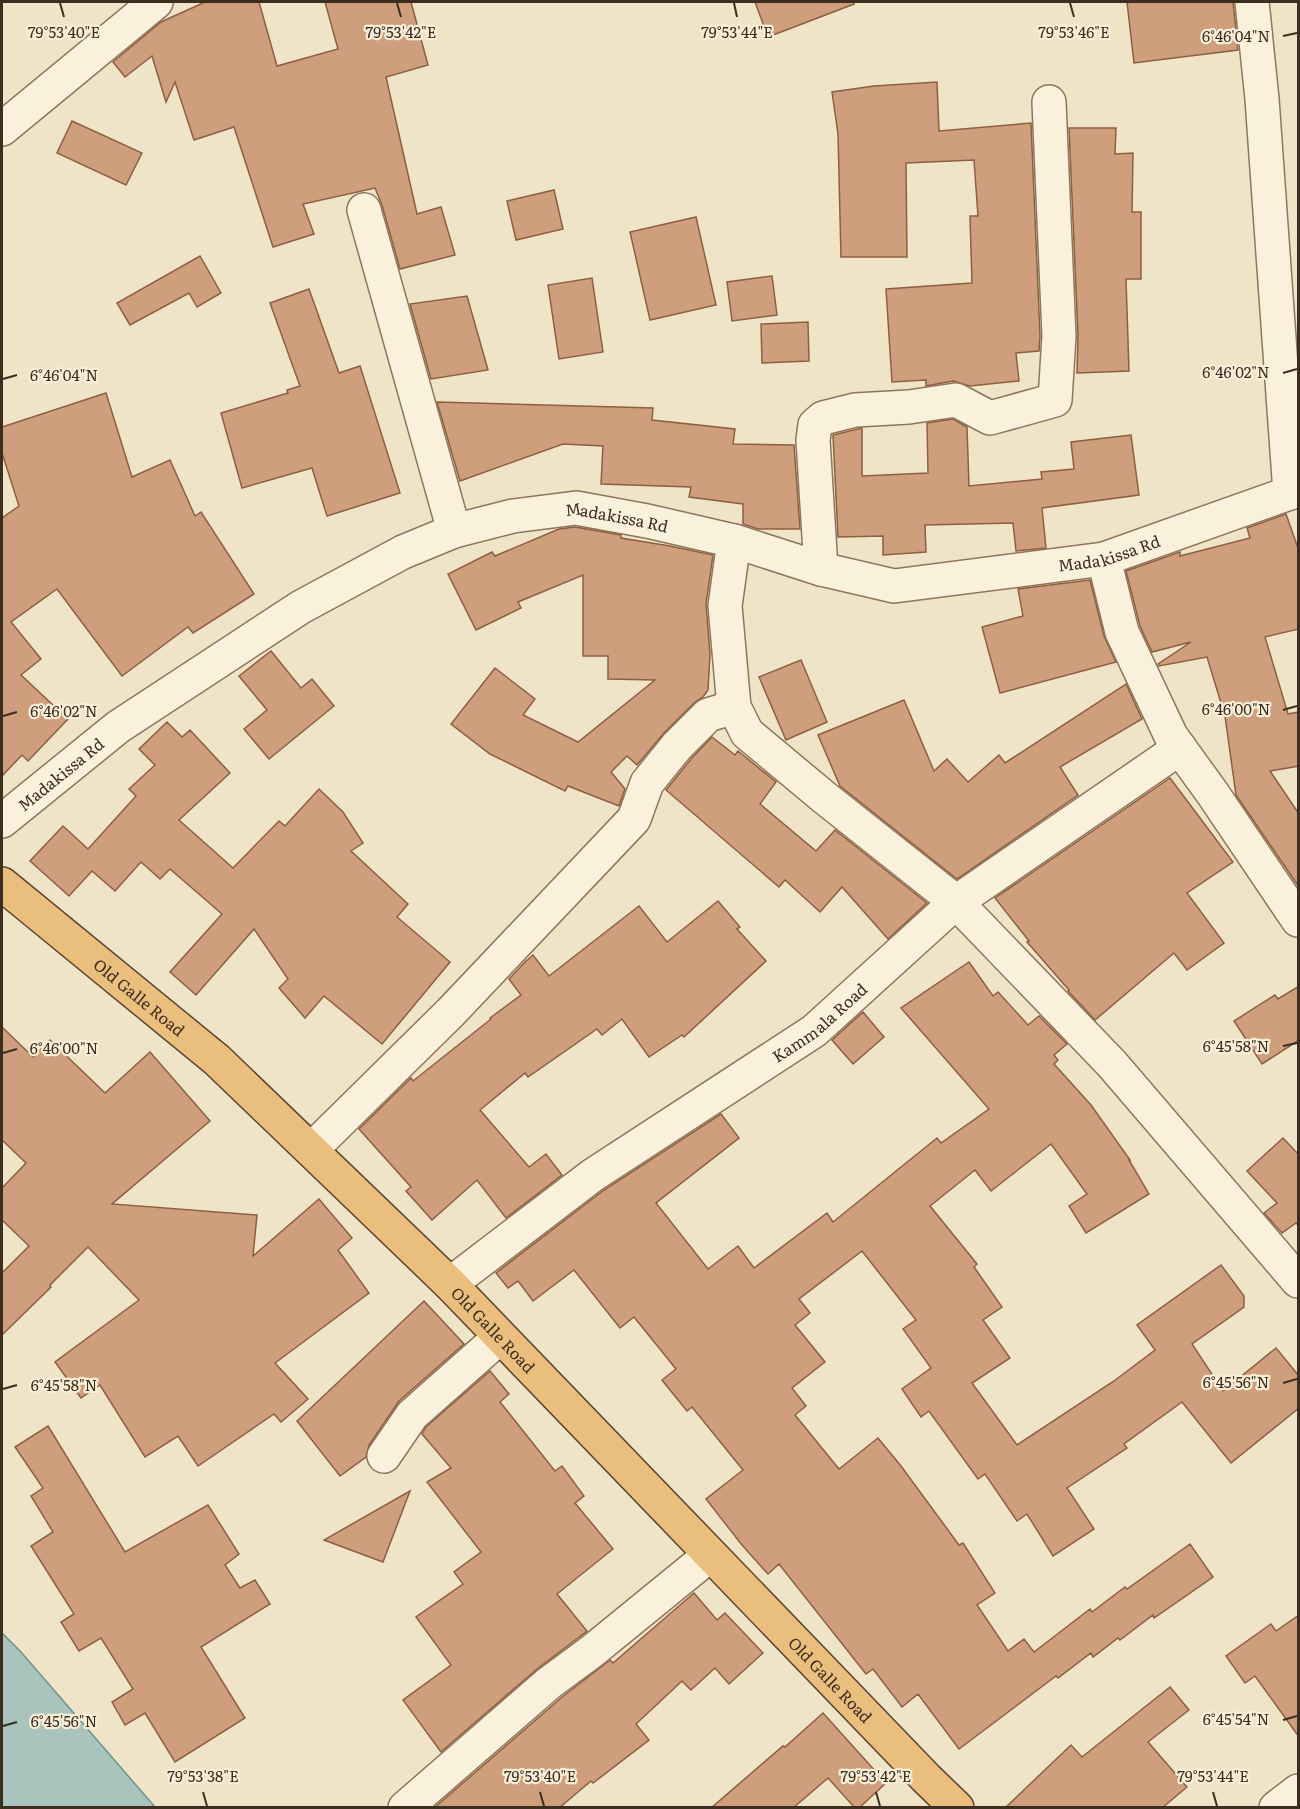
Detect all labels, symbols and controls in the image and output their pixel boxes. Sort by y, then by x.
text: 79°53'40"E [28,20,100,43]
text: 79°53'42"E [366,20,436,43]
text: 79°53'44"E [701,20,773,43]
text: 79°53'46"E [1038,20,1110,43]
text: 6°46'04"N [1202,24,1270,47]
text: 6°46'02"N [1202,360,1270,383]
text: 6°46'04"N [30,363,98,386]
street label: Madakissa Rd [564,495,671,538]
street label: Madakissa Rd [1056,528,1163,577]
text: 6°46'00"N [1202,697,1270,720]
text: 6°46'02"N [30,699,98,722]
street label: Madakissa Rd [12,731,109,816]
street label: Old Galle Road [89,952,191,1042]
street label: Kammala Road [767,977,872,1068]
text: 6°45'58"N [1203,1034,1269,1057]
text: 6°46'00"N [30,1036,98,1059]
street label: Old Galle Road [446,1281,541,1378]
text: 6°45'56"N [1203,1370,1269,1393]
text: 6°45'58"N [31,1373,97,1396]
street label: Old Galle Road [783,1631,878,1728]
text: 6°45'54"N [1203,1707,1269,1730]
text: 6°45'56"N [31,1709,97,1732]
text: 79°53'38"E [167,1764,239,1787]
text: 79°53'40"E [504,1764,576,1787]
text: 79°53'42"E [841,1764,911,1787]
text: 79°53'44"E [1177,1764,1249,1787]

